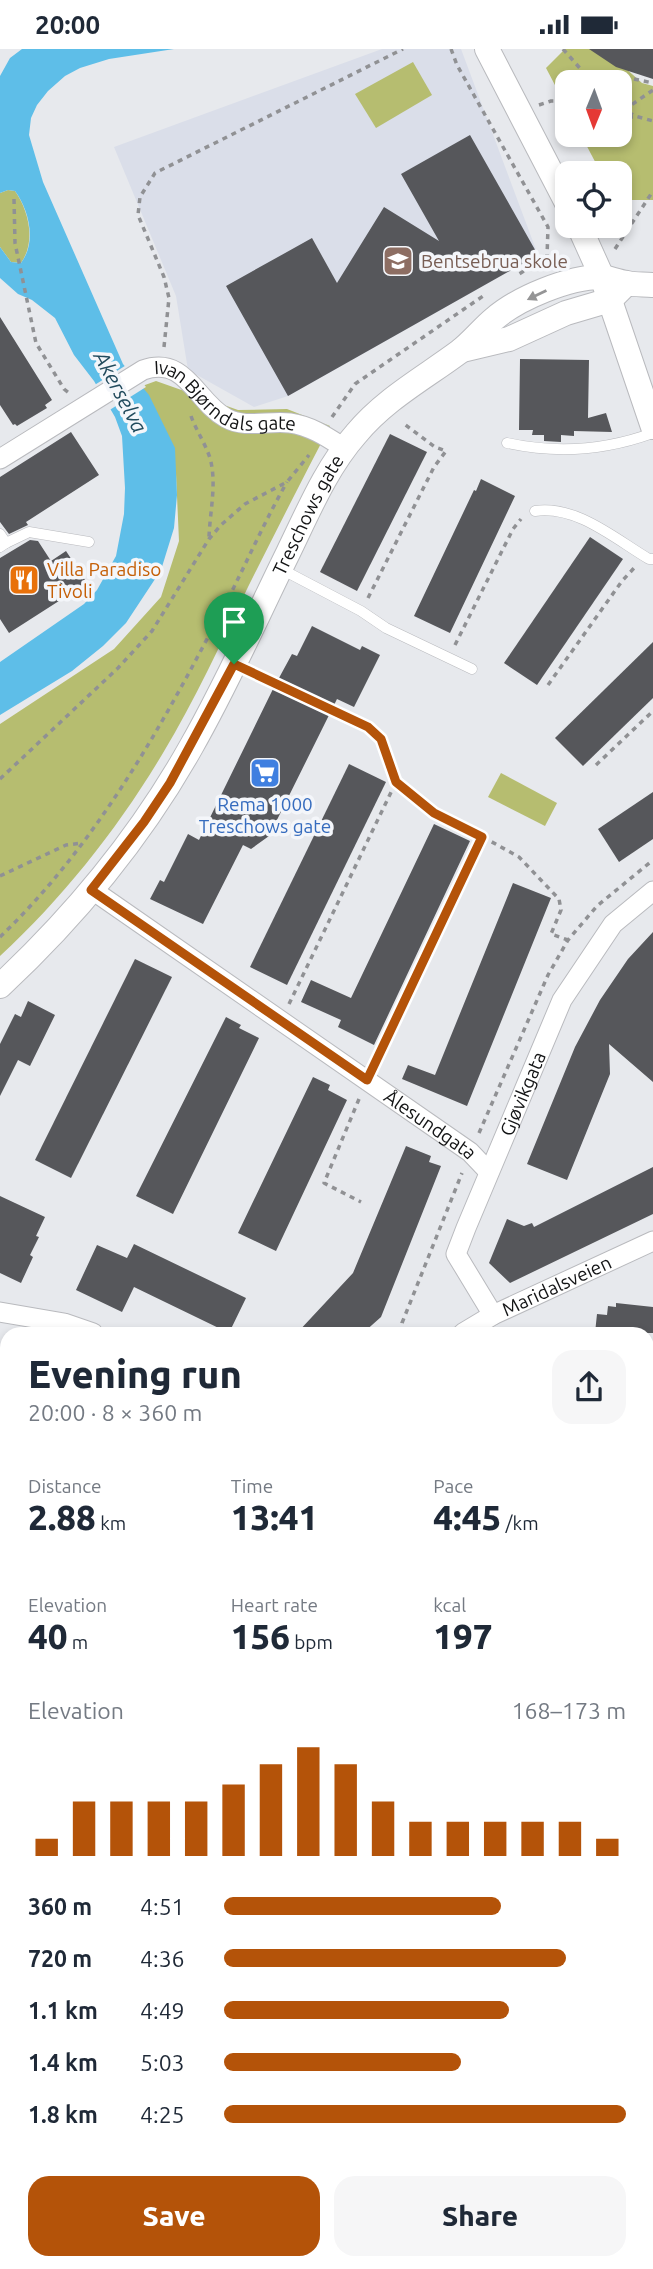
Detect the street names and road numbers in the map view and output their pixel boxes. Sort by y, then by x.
street label: Ivan Bjørndals gate [154,356,298,435]
street label: Treschows gate [268,450,348,579]
street label: Gjøvikgata [495,1048,550,1139]
street label: Ålesundgata [380,1085,482,1163]
street label: Maridalsveien [498,1251,615,1320]

